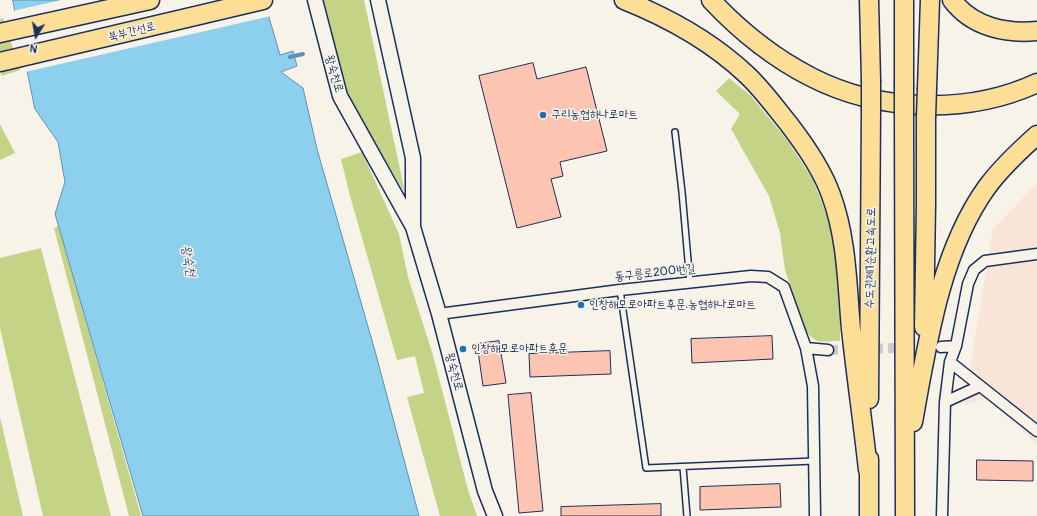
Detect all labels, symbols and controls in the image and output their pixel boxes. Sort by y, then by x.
north arrow [16,16,56,56]
street label: 북부간선로 [107,19,157,45]
text: N [29,41,39,55]
street label: 왕숙천로 [322,53,346,95]
place label: 구리농협하나로마트 [551,108,638,122]
marker: 구리농협하나로마트 [538,110,548,120]
street label: 수도권제1순환고속도로 [863,207,879,309]
water label: 왕숙천 [178,244,198,278]
street label: 동구릉로200번길 [614,262,696,284]
place label: 인창해모로아파트후문.농협하나로마트 [589,298,756,312]
marker: 인창해모로아파트후문.농협하나로마트 [576,300,586,310]
place label: 인창해모로아파트후문 [471,342,568,356]
marker: 인창해모로아파트후문 [458,344,468,354]
street label: 왕숙천로 [442,351,466,393]

